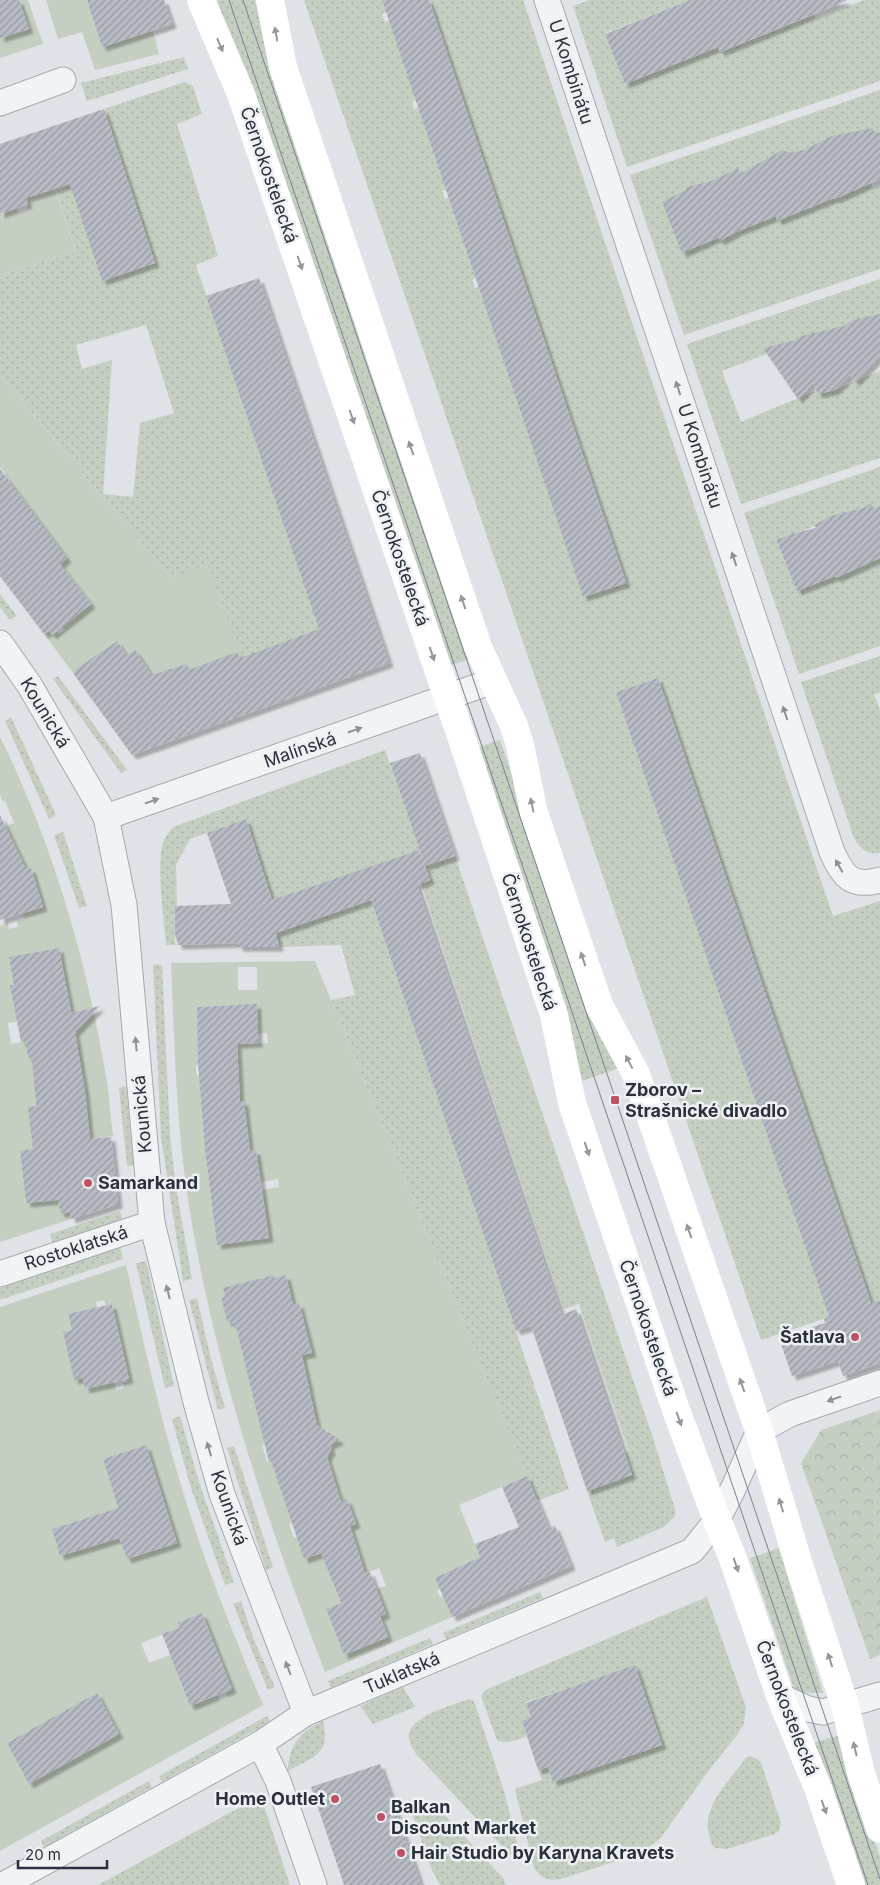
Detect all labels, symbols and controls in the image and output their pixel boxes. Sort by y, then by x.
street label: U Kombinátu [545,17,598,127]
one-way arrow [271,25,279,41]
one-way arrow [217,38,225,52]
street label: Černokostelecká [236,103,304,246]
one-way arrow [296,256,304,271]
one-way arrow [673,380,681,395]
street label: U Kombinátu [674,401,727,511]
one-way arrow [348,410,356,425]
one-way arrow [407,440,415,455]
street label: Černokostelecká [367,486,435,629]
one-way arrow [729,551,737,566]
one-way arrow [459,594,467,609]
one-way arrow [428,647,436,662]
street label: Kounická [16,674,75,752]
one-way arrow [781,705,789,720]
one-way arrow [348,726,363,734]
street label: Malínská [261,727,339,772]
one-way arrow [145,797,160,805]
one-way arrow [528,797,536,812]
one-way arrow [835,858,843,873]
street label: Černokostelecká [497,870,563,1013]
one-way arrow [579,951,587,966]
one-way arrow [131,1036,139,1052]
one-way arrow [625,1054,633,1069]
street label: Kounická [128,1074,155,1154]
place label: Zborov – Strašnické divadlo [625,1079,787,1121]
marker: Zborov – Strašnické divadlo [609,1094,621,1106]
one-way arrow [584,1142,592,1157]
place label: Samarkand [98,1172,198,1193]
marker: Samarkand [82,1177,94,1189]
street label: Rostoklatská [21,1221,130,1274]
one-way arrow [685,1223,693,1238]
street label: Černokostelecká [615,1256,683,1399]
one-way arrow [164,1284,172,1299]
place label: Šatlava [780,1326,845,1347]
marker: Šatlava [849,1331,861,1343]
one-way arrow [738,1377,746,1392]
one-way arrow [826,1395,841,1403]
one-way arrow [675,1412,683,1427]
one-way arrow [205,1441,213,1456]
street label: Kounická [207,1467,252,1548]
one-way arrow [777,1497,785,1512]
one-way arrow [732,1558,740,1573]
street label: Černokostelecká [752,1637,824,1778]
street label: Tuklatská [361,1647,443,1698]
one-way arrow [826,1652,834,1667]
one-way arrow [284,1660,292,1675]
one-way arrow [851,1742,859,1757]
place label: Home Outlet [215,1788,325,1809]
marker: Home Outlet [329,1793,341,1805]
place label: Balkan Discount Market [391,1796,536,1838]
one-way arrow [821,1799,828,1814]
marker: Balkan Discount Market [375,1811,387,1823]
scale bar [18,1838,106,1870]
place label: Hair Studio by Karyna Kravets [411,1842,674,1863]
text: 20 m [25,1845,61,1864]
marker: Hair Studio by Karyna Kravets [395,1847,407,1859]

